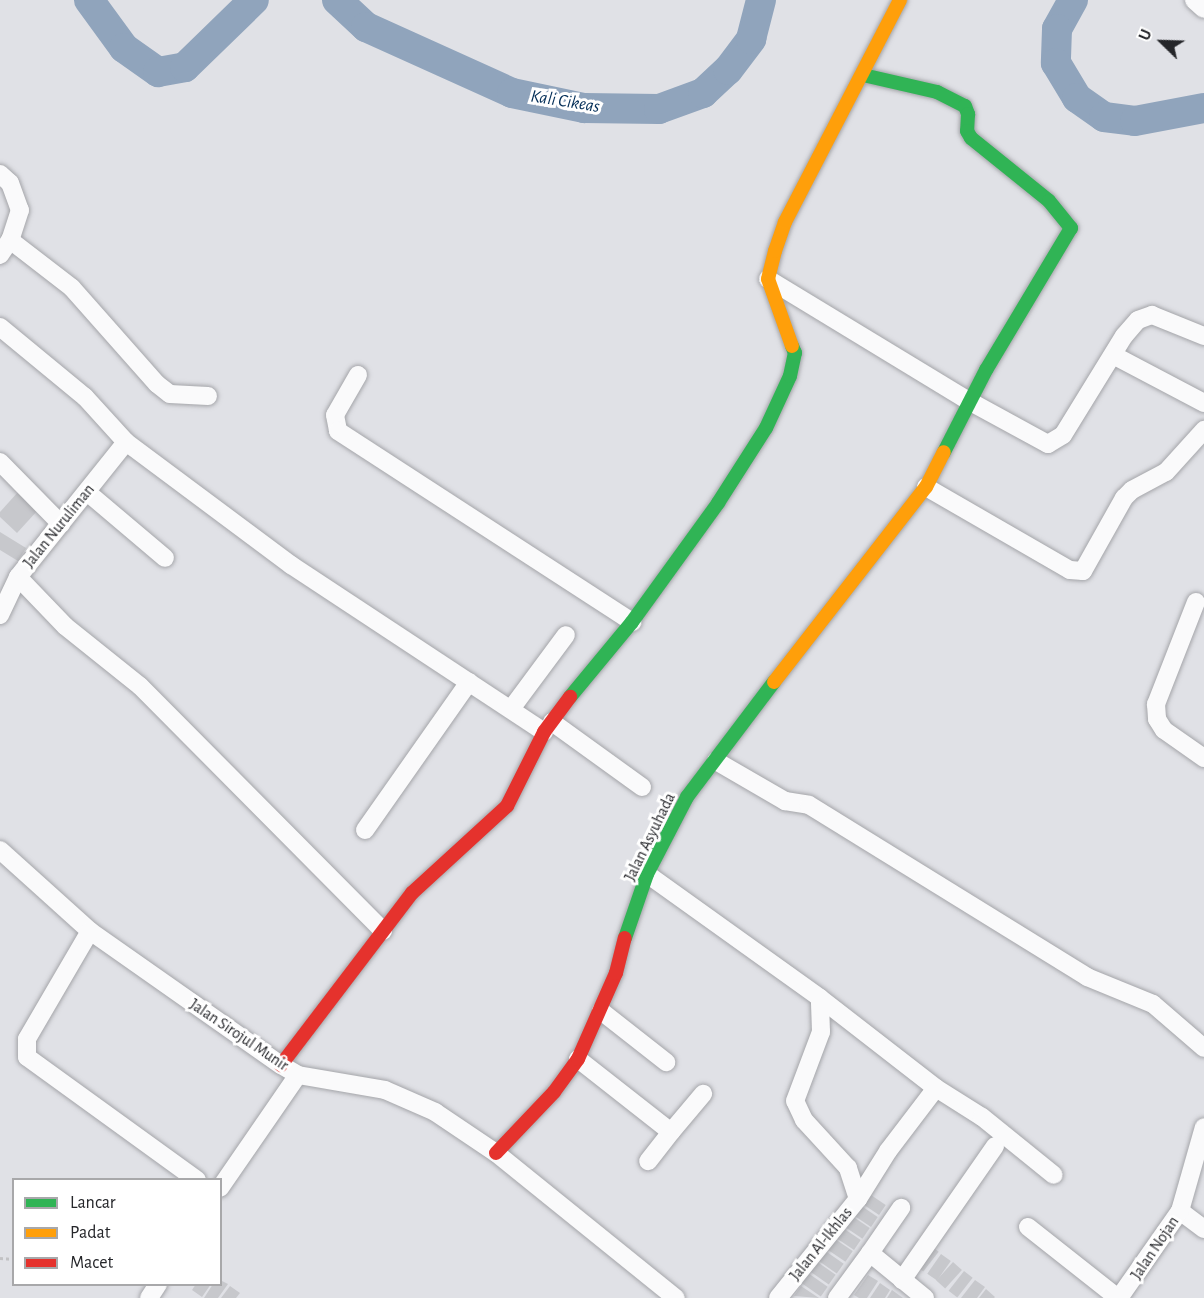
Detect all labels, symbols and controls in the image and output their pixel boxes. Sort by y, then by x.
north arrow [1132,12,1192,72]
text: U [1136,27,1155,43]
water label: Kali Cikeas [529,86,601,118]
street label: Jalan Nuruliman [19,480,99,572]
street label: Jalan Asyuhada [620,790,680,884]
street label: Jalan Sirojul Munir [186,995,292,1075]
legend [12,1178,222,1286]
text: Lancar [70,1194,116,1212]
street label: Jalan Al-Ikhlas [786,1203,856,1285]
street label: Jalan Nojan [1127,1213,1183,1283]
text: Padat [70,1224,111,1242]
text: Macet [70,1254,113,1272]

